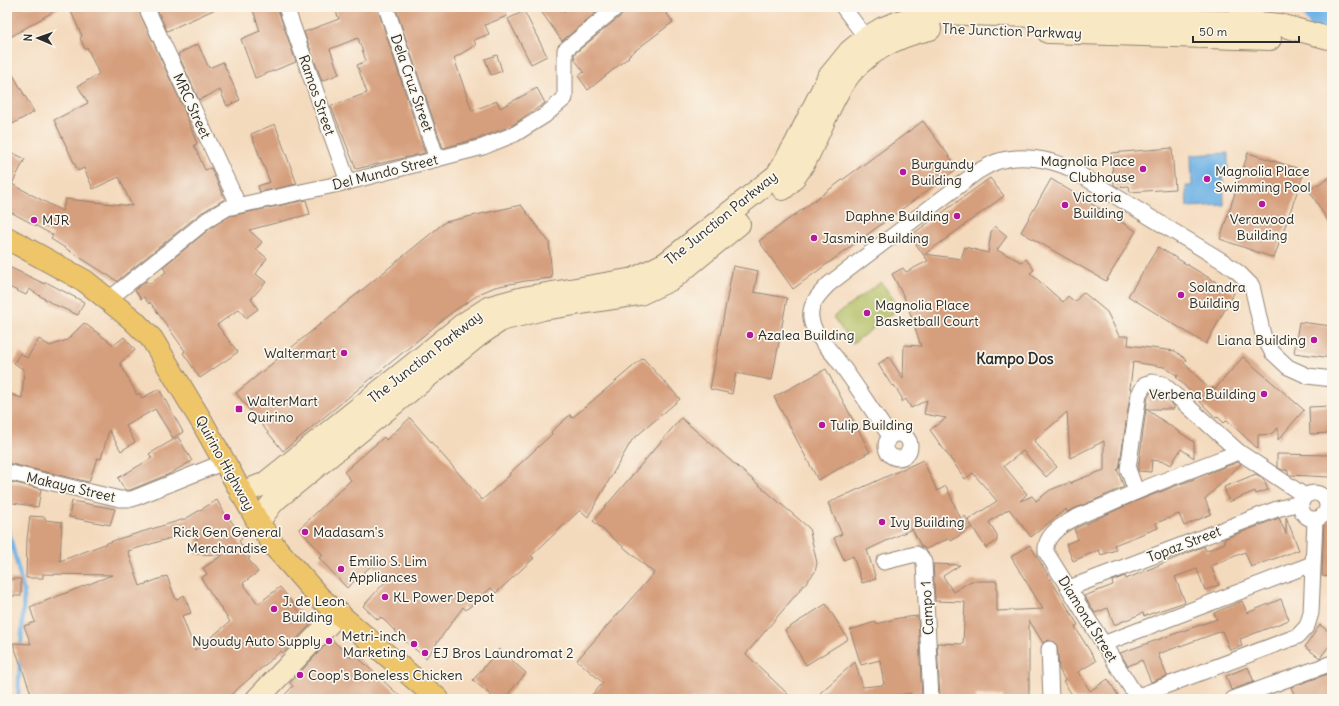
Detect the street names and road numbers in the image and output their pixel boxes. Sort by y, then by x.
street label: The Junction Parkway [942,20,1082,42]
street label: Dela Cruz Street [387,32,437,135]
street label: Ramos Street [295,52,339,138]
street label: MRC Street [169,70,215,142]
street label: Del Mundo Street [330,150,440,194]
street label: The Junction Parkway [661,167,781,269]
street label: The Junction Parkway [364,307,486,407]
street label: Quirino Highway [191,412,259,514]
street label: Makaya Street [25,468,118,506]
street label: Topaz Street [1145,522,1224,566]
street label: Diamond Street [1054,573,1122,666]
street label: Campo 1 [917,581,937,635]

